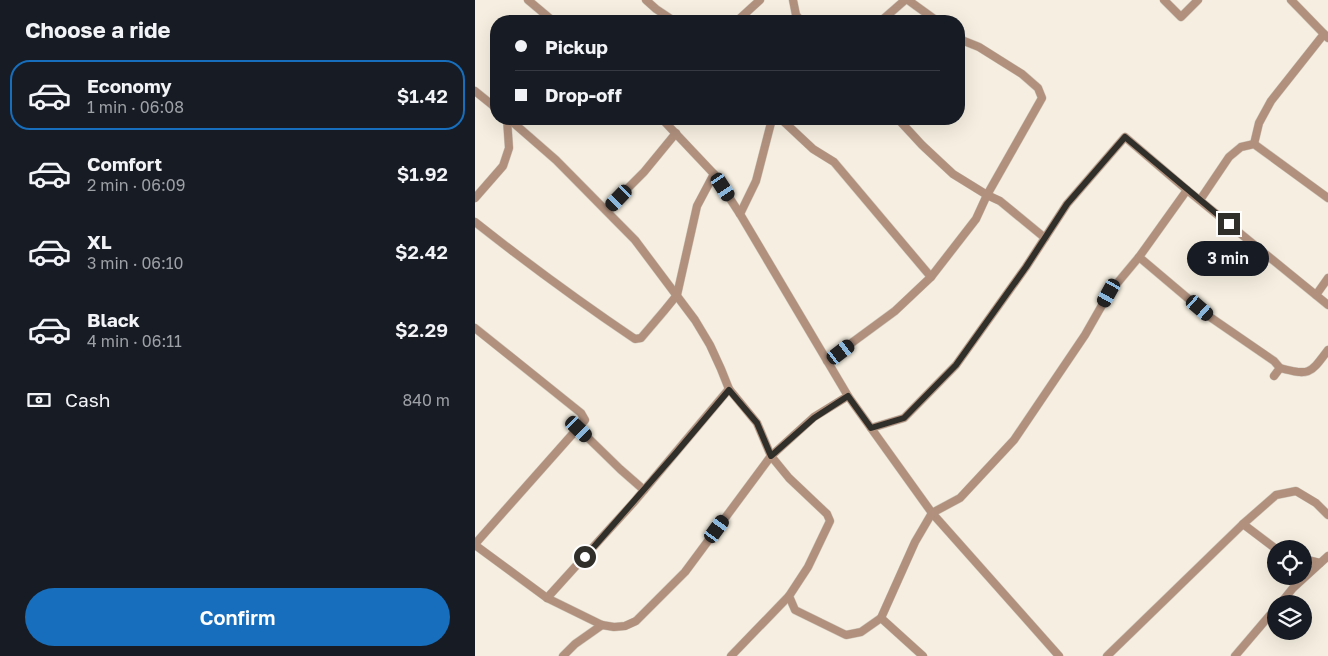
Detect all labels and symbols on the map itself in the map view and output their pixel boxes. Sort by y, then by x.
car [708,170,737,204]
car [603,182,634,214]
route end [1218,213,1240,235]
callout: 3 min [1188,242,1270,276]
car [1095,276,1122,310]
car [1183,292,1216,324]
car [824,337,857,367]
car [562,413,595,445]
car [702,512,731,546]
route start [574,546,596,568]

